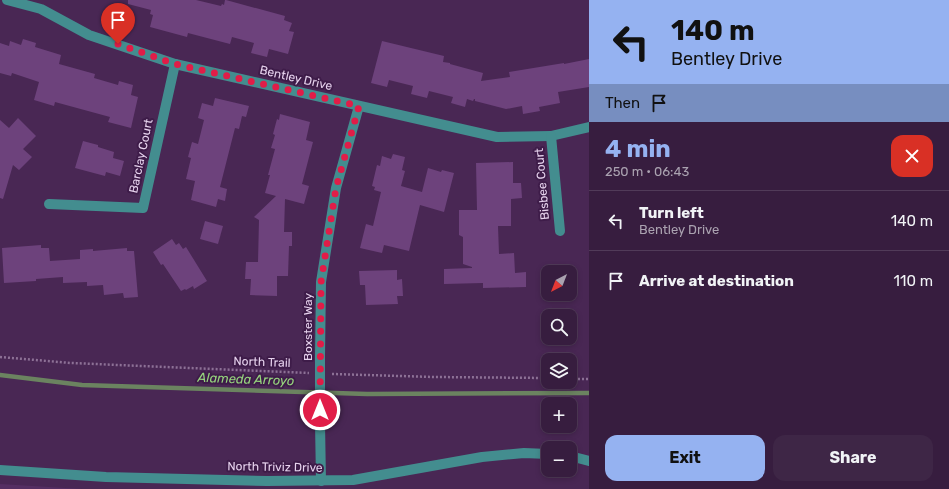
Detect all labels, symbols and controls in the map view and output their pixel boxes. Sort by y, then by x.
pin [101,3,135,44]
icon: arrive [107,9,129,31]
text: 140 m [671,14,755,47]
icon: left [605,16,657,68]
text: Bentley Drive [671,48,782,70]
street label: Bentley Drive [258,63,334,93]
icon: arrive [648,92,670,114]
text: Then [605,94,640,112]
street label: Barclay Court [126,117,156,194]
text: 4 min [605,135,671,163]
button: close [891,135,933,177]
street label: Bisbee Court [532,147,552,220]
text: 250 m · 06:43 [605,164,689,179]
text: Turn left [639,204,704,222]
icon: left [605,210,627,232]
text: 140 m [891,212,933,230]
text: Bentley Drive [639,222,719,237]
north arrow [541,265,577,301]
map controls [541,265,577,477]
icon: arrive [605,270,627,292]
text: Arrive at destination [639,272,794,290]
text: 110 m [894,272,933,290]
street label: Boxster Way [301,293,315,361]
button: search [541,309,577,345]
button: layers [541,353,577,389]
street label: North Trail [233,354,291,370]
water label: Alameda Arroyo [196,370,295,388]
position arrow [299,389,341,431]
button: + [541,397,577,433]
button: Exit [605,435,765,481]
button: Share [773,435,933,481]
button: − [541,441,577,477]
street label: North Triviz Drive [227,459,323,475]

